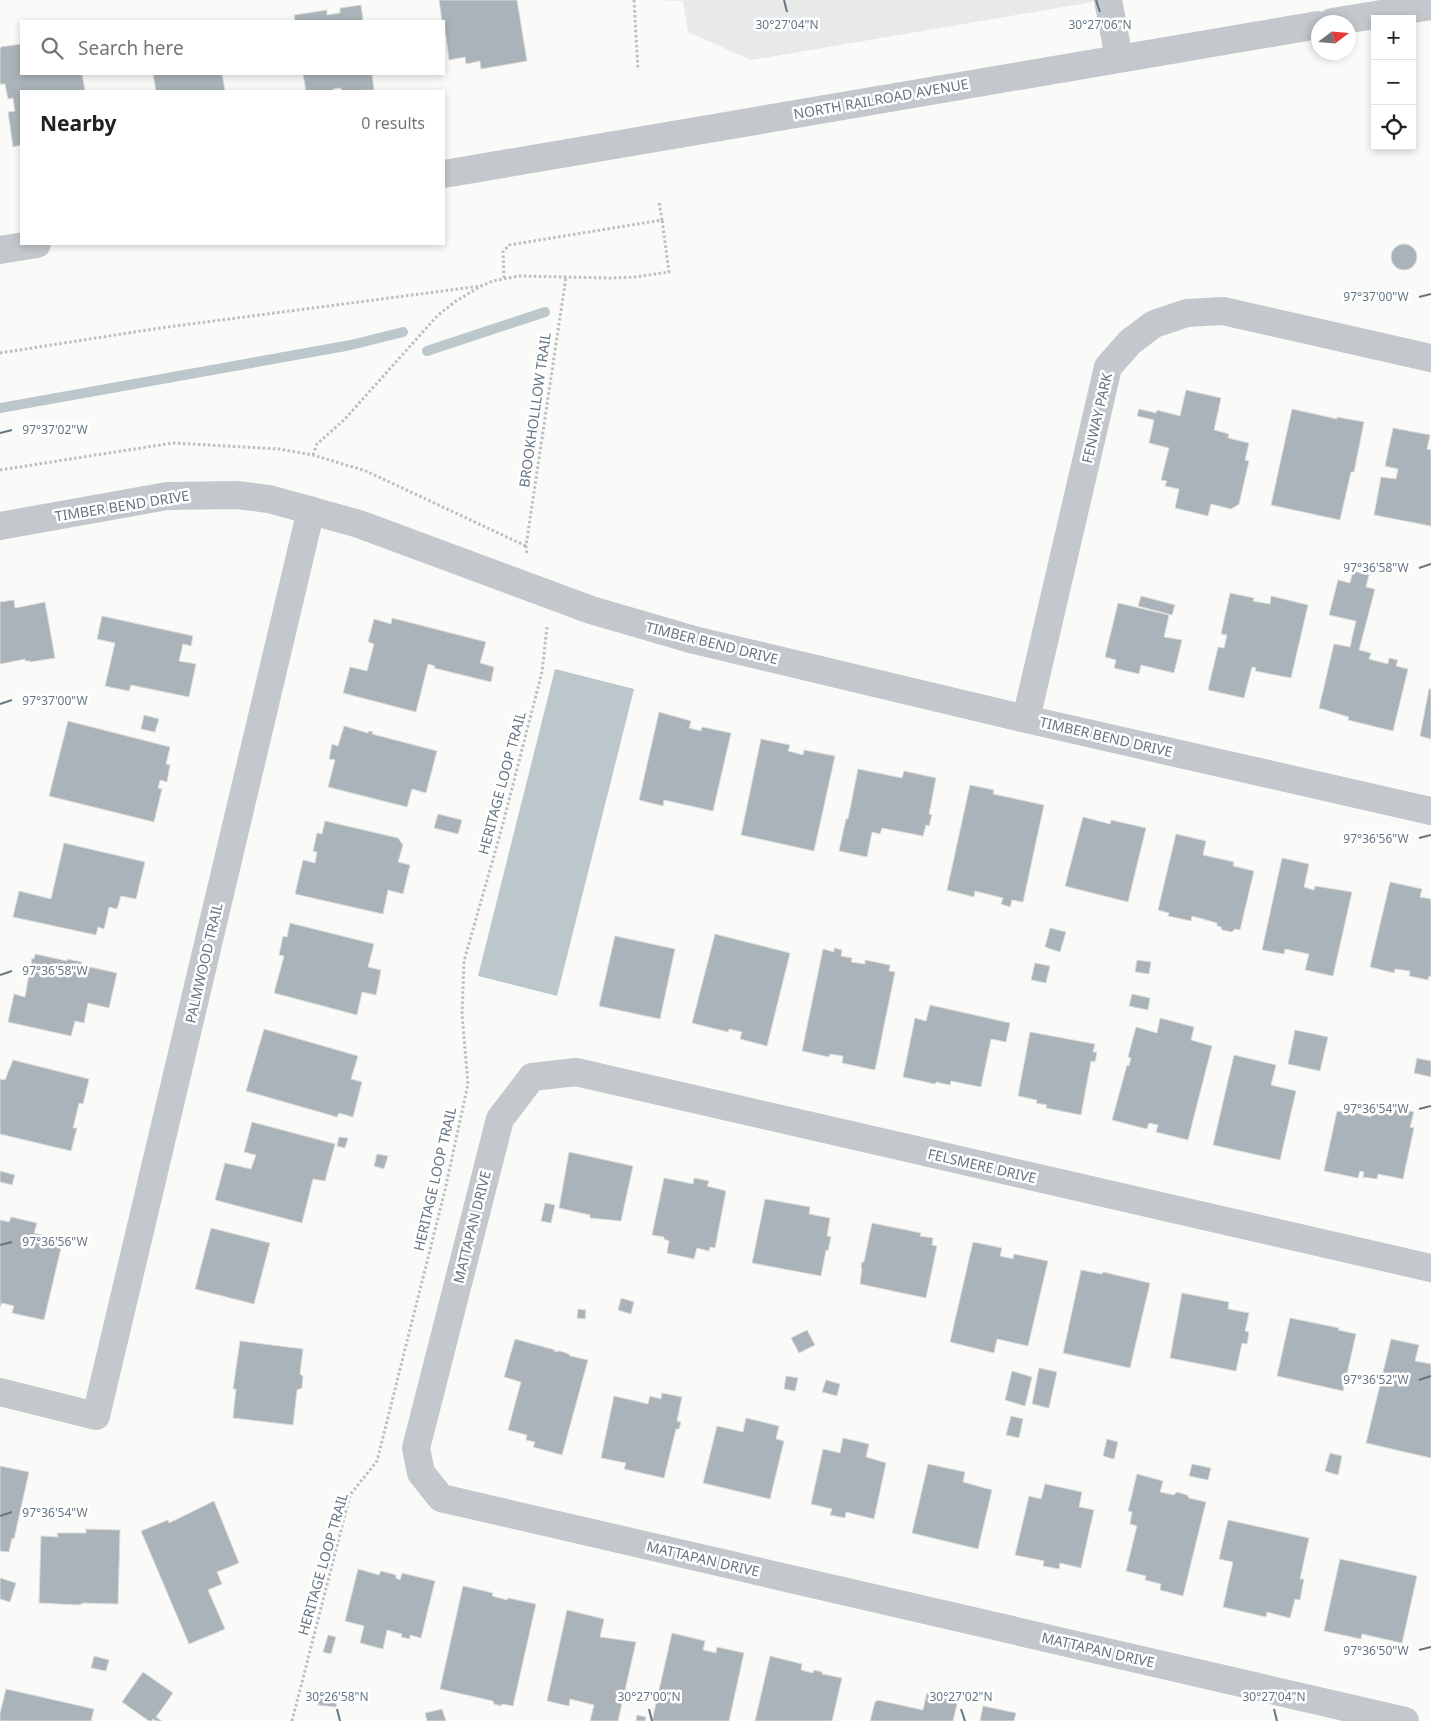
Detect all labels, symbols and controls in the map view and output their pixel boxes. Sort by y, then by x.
north arrow [1311,15,1356,60]
map controls [1371,15,1416,150]
button: + [1371,15,1416,60]
text: 30°27'04"N [755,16,819,33]
text: 30°27'06"N [1068,16,1132,33]
search box [20,20,445,75]
icon: search [38,34,66,62]
text: Search here [78,35,184,61]
button: − [1371,60,1416,105]
street label: NORTH RAILROAD AVENUE [792,74,970,123]
button: locate [1371,105,1416,150]
text: Nearby [40,109,116,137]
text: 0 results [361,112,425,134]
text: 97°37'00"W [1343,288,1409,305]
street label: BROOKHOLLLOW TRAIL [514,331,555,489]
street label: FENWAY PARK [1077,371,1116,465]
text: 97°37'02"W [22,421,88,438]
street label: TIMBER BEND DRIVE [53,486,190,526]
text: 97°36'58"W [1343,559,1409,576]
street label: TIMBER BEND DRIVE [644,617,780,668]
text: 97°37'00"W [22,692,88,709]
street label: HERITAGE LOOP TRAIL [473,709,530,856]
street label: TIMBER BEND DRIVE [1038,712,1174,761]
text: 97°36'56"W [1343,830,1409,847]
street label: PALMWOOD TRAIL [180,901,227,1025]
text: 97°36'58"W [22,962,88,979]
text: 97°36'54"W [1343,1100,1409,1117]
street label: HERITAGE LOOP TRAIL [409,1105,460,1253]
street label: FELSMERE DRIVE [926,1144,1038,1187]
street label: MATTAPAN DRIVE [448,1169,495,1285]
text: 97°36'56"W [22,1233,88,1250]
text: 97°36'52"W [1343,1371,1409,1388]
street label: HERITAGE LOOP TRAIL [293,1490,352,1637]
text: 97°36'54"W [22,1504,88,1521]
street label: MATTAPAN DRIVE [645,1536,761,1581]
street label: MATTAPAN DRIVE [1040,1627,1156,1672]
text: 97°36'50"W [1343,1642,1409,1659]
text: 30°26'58"N [305,1688,369,1705]
text: 30°27'00"N [617,1688,681,1705]
text: 30°27'02"N [929,1688,993,1705]
text: 30°27'04"N [1242,1688,1306,1705]

